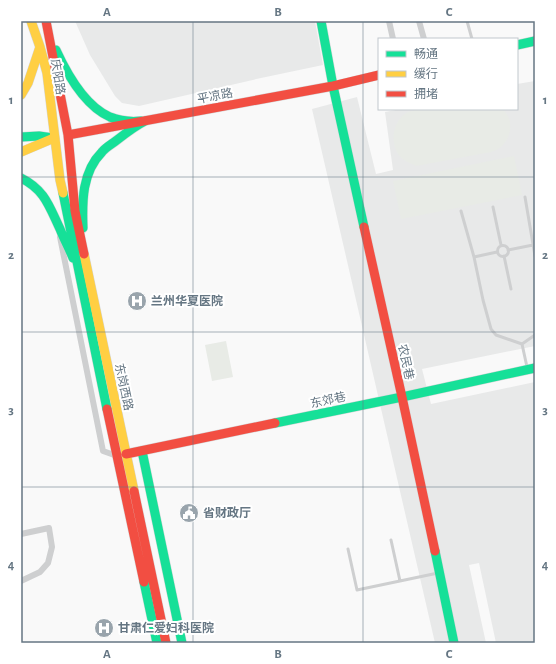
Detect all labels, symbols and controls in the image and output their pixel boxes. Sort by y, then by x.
text: A [103,6,111,19]
text: B [274,6,282,19]
text: C [446,6,453,19]
legend [378,38,518,110]
text: 畅通 [414,47,438,60]
street label: 庆阳路 [49,58,68,96]
text: 缓行 [414,67,438,80]
street label: 平凉路 [196,86,234,105]
text: 拥堵 [414,88,438,100]
text: 1 [9,94,13,107]
text: 1 [543,94,547,107]
text: 2 [8,249,14,262]
text: 2 [542,249,548,262]
hospital icon: 兰州华夏医院 [126,290,148,312]
place label: 兰州华夏医院 [151,294,223,307]
street label: 农民巷 [396,343,417,381]
street label: 东岗西路 [113,362,136,412]
street label: 东郊巷 [309,389,347,410]
text: 3 [8,404,14,417]
text: 3 [542,404,548,417]
public building icon: 省财政厅 [178,502,200,524]
place label: 省财政厅 [203,506,251,519]
text: 4 [8,559,15,572]
text: 4 [542,559,549,572]
hospital icon: 甘肃仁爱妇科医院 [93,617,115,639]
place label: 甘肃仁爱妇科医院 [118,621,214,634]
text: A [103,648,111,661]
text: B [274,648,282,661]
text: C [446,648,453,661]

